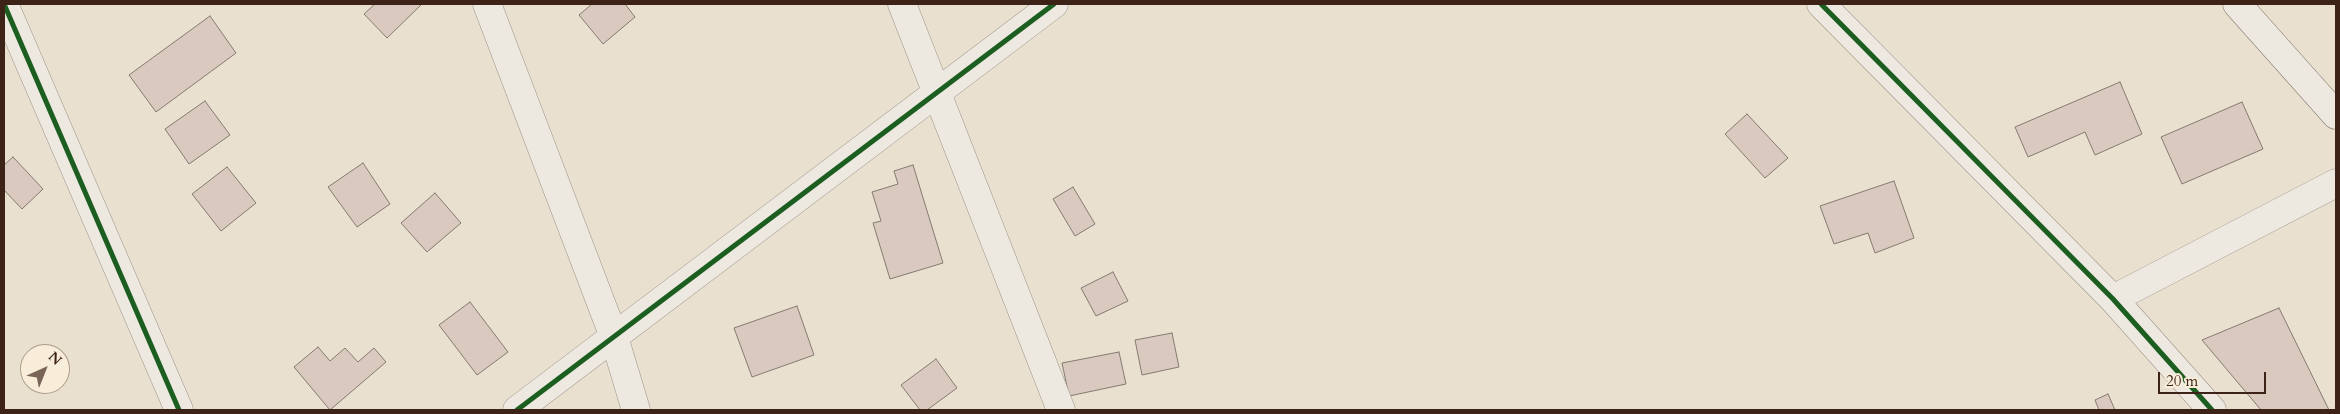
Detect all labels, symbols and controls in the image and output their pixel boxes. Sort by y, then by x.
north arrow [20,344,70,394]
text: N [44,348,66,370]
scale bar [2160,362,2268,394]
text: 20 m [2166,371,2198,391]

